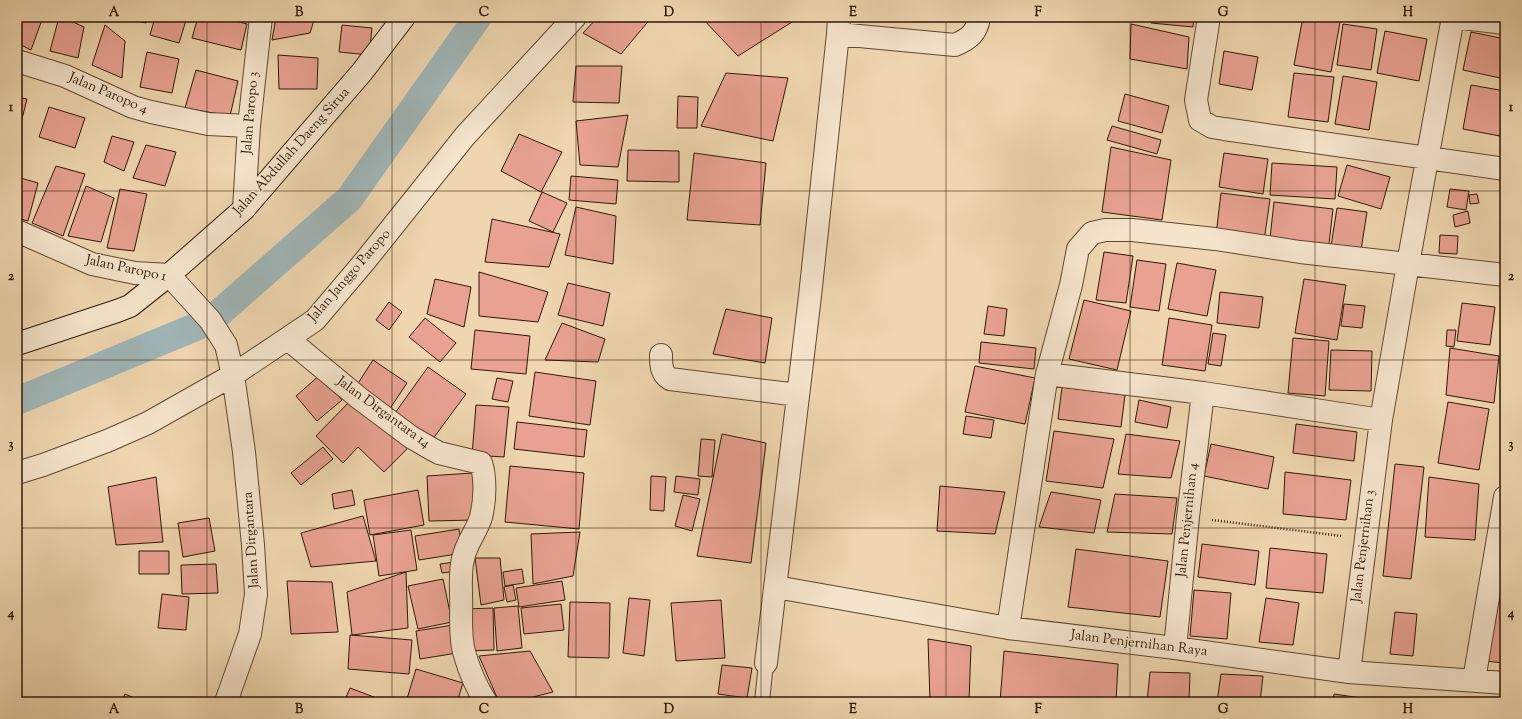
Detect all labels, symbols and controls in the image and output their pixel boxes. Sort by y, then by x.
text: A [109,4,120,22]
text: B [295,4,304,22]
text: C [479,4,489,22]
text: D [664,4,674,22]
text: E [849,4,857,22]
text: F [1034,4,1042,22]
text: G [1218,4,1229,22]
text: H [1403,4,1414,22]
street label: Jalan Paropo 4 [64,68,151,120]
street label: Jalan Paropo 3 [237,70,265,156]
street label: Jalan Abdullah Daeng Sirua [228,83,355,221]
text: 1 [9,99,14,117]
text: 1 [1509,99,1514,117]
street label: Jalan Janggo Paropo [303,225,396,328]
street label: Jalan Paropo 1 [83,250,168,287]
text: 2 [8,268,15,286]
text: 2 [1508,268,1515,286]
street label: Jalan Dirgantara 14 [331,372,434,454]
text: 3 [8,436,14,454]
text: 3 [1508,436,1514,454]
street label: Jalan Penjernihan 4 [1172,462,1204,579]
street label: Jalan Penjernihan 3 [1347,488,1381,605]
street label: Jalan Dirgantara [239,491,265,590]
text: 4 [7,605,15,623]
text: 4 [1507,605,1515,623]
street label: Jalan Penjernihan Raya [1069,626,1209,662]
text: A [109,701,120,719]
text: B [295,701,304,719]
text: C [479,701,489,719]
text: D [664,701,674,719]
text: E [849,701,857,719]
text: F [1034,701,1042,719]
text: G [1218,701,1229,719]
text: H [1403,701,1414,719]

